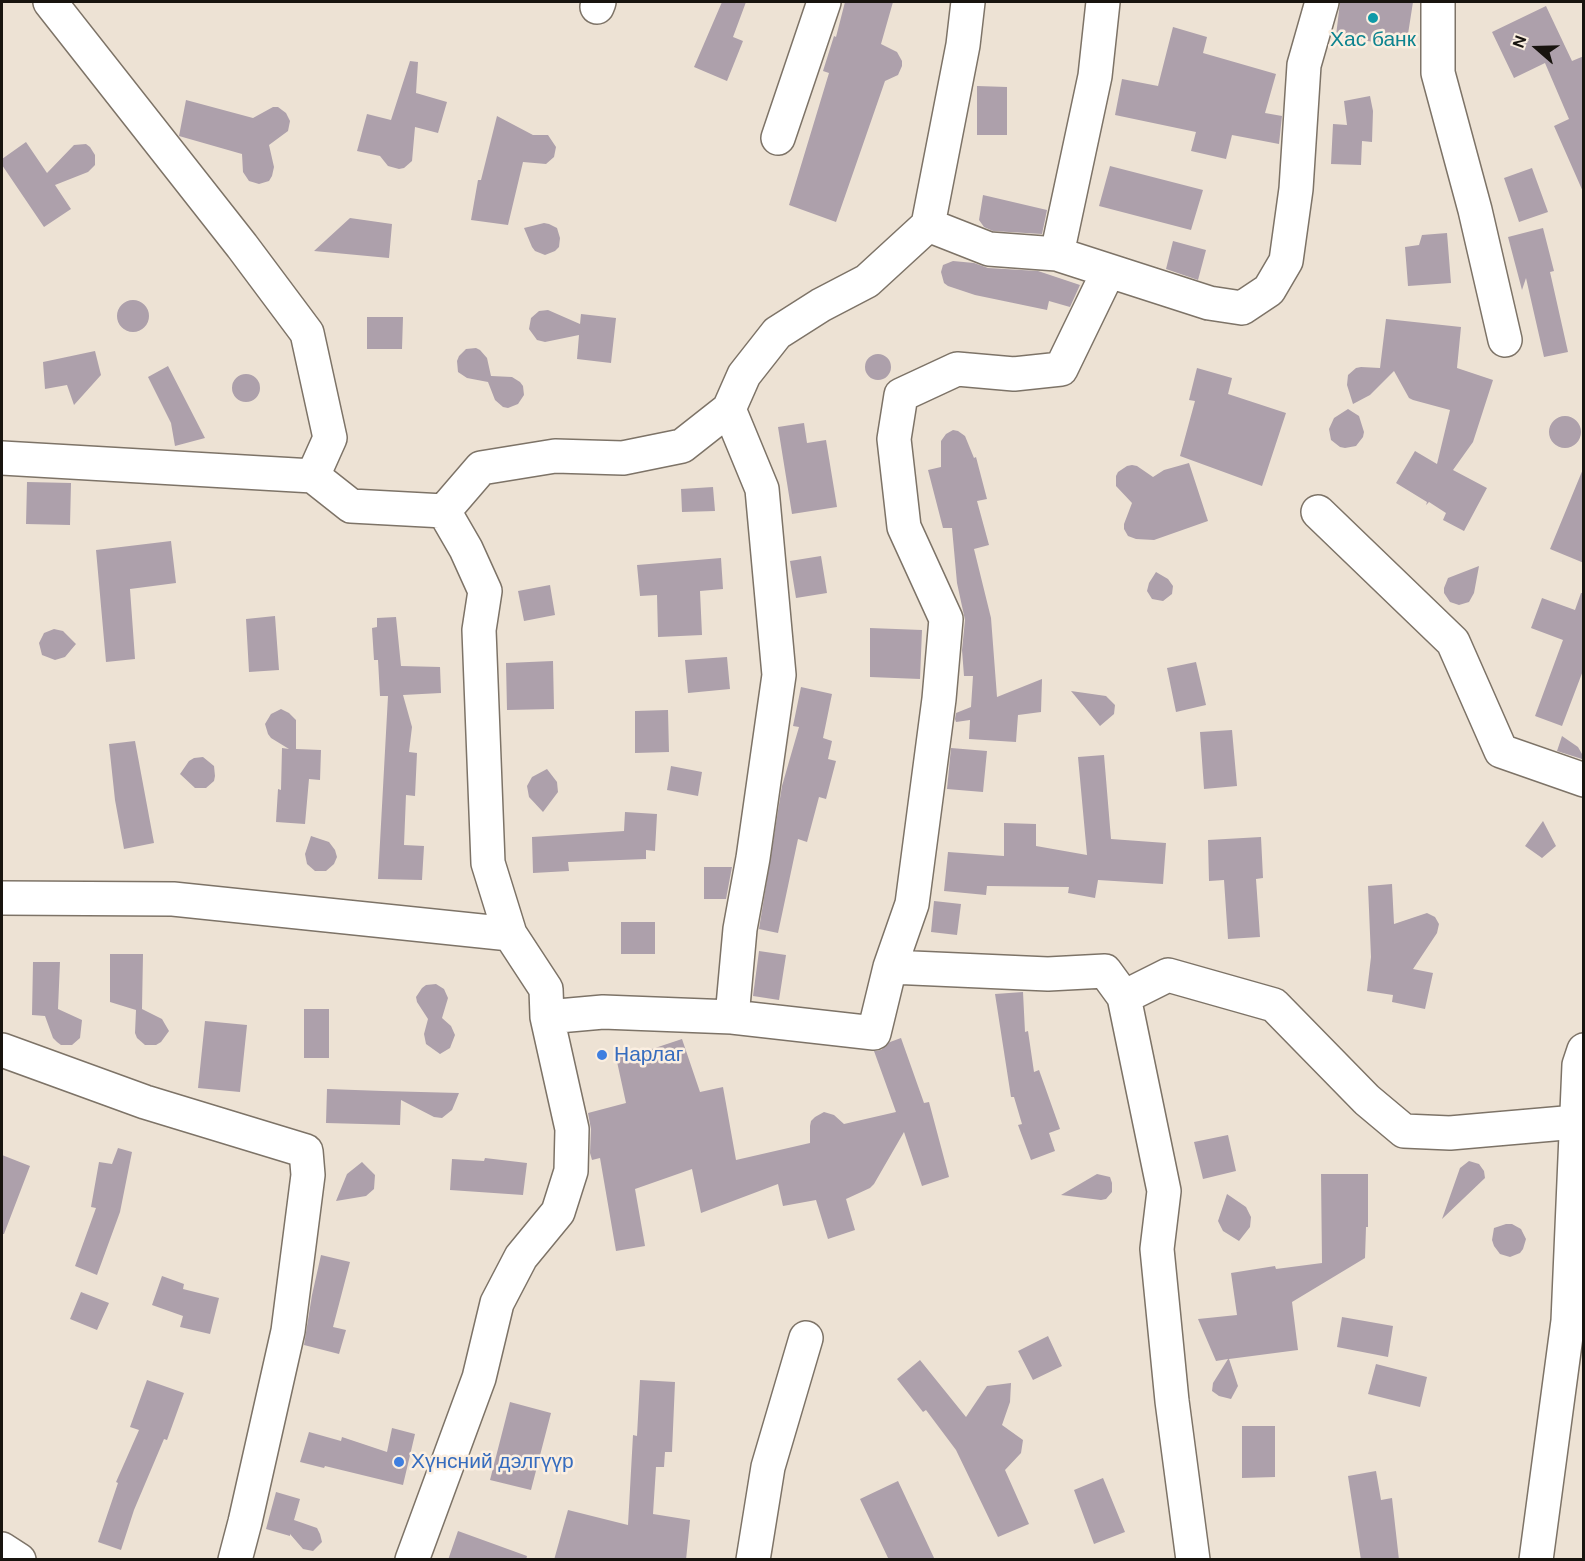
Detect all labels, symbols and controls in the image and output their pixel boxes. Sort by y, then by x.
marker: Хас банк [1366,11,1380,25]
north arrow [1507,18,1567,78]
place label: Хас банк [1330,27,1416,53]
text: N [1508,33,1531,51]
place label: Нарлаг [614,1042,683,1068]
marker: Нарлаг [595,1048,609,1062]
place label: Хүнсний дэлгүүр [411,1449,574,1475]
marker: Хүнсний дэлгүүр [392,1455,406,1469]

